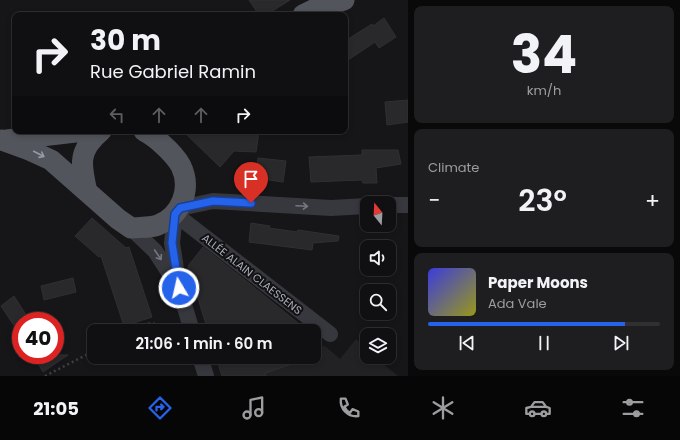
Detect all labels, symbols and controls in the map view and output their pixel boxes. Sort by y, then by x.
text: 34 [511,18,577,91]
text: 30 m [90,21,161,60]
icon: right [24,28,76,80]
text: Rue Gabriel Ramin [90,59,256,84]
text: km/h [527,81,561,100]
icon: left [106,104,128,126]
icon: ahead [148,104,170,126]
icon: ahead [190,104,212,126]
icon: right [232,104,254,126]
one-way arrow [32,151,44,159]
text: Climate [428,158,479,177]
pin [234,162,268,203]
icon: arrive [240,168,262,190]
text: 23° [518,179,567,222]
text: − [428,185,440,216]
text: + [645,185,660,216]
north arrow [360,196,396,232]
map controls [360,196,396,364]
one-way arrow [295,203,308,210]
street label: ALLÉE ALAIN CLAESSENS [199,230,305,318]
button: sound [360,240,396,276]
one-way arrow [154,250,162,261]
position arrow [158,267,200,309]
text: Paper Moons [488,272,588,293]
button: search [360,284,396,320]
text: Ada Vale [488,294,547,313]
speed limit sign: 40 [12,312,64,364]
button: layers [360,328,396,364]
icon: previous [456,332,478,354]
icon: pause [533,332,555,354]
icon: next [610,332,632,354]
text: 21:06 · 1 min · 60 m [135,333,273,354]
icon: directions [146,394,174,422]
icon: music [240,394,268,422]
icon: phone [335,394,363,422]
icon: climate [429,394,457,422]
icon: car [524,394,552,422]
icon: filters [619,394,647,422]
text: 21:05 [33,396,79,421]

